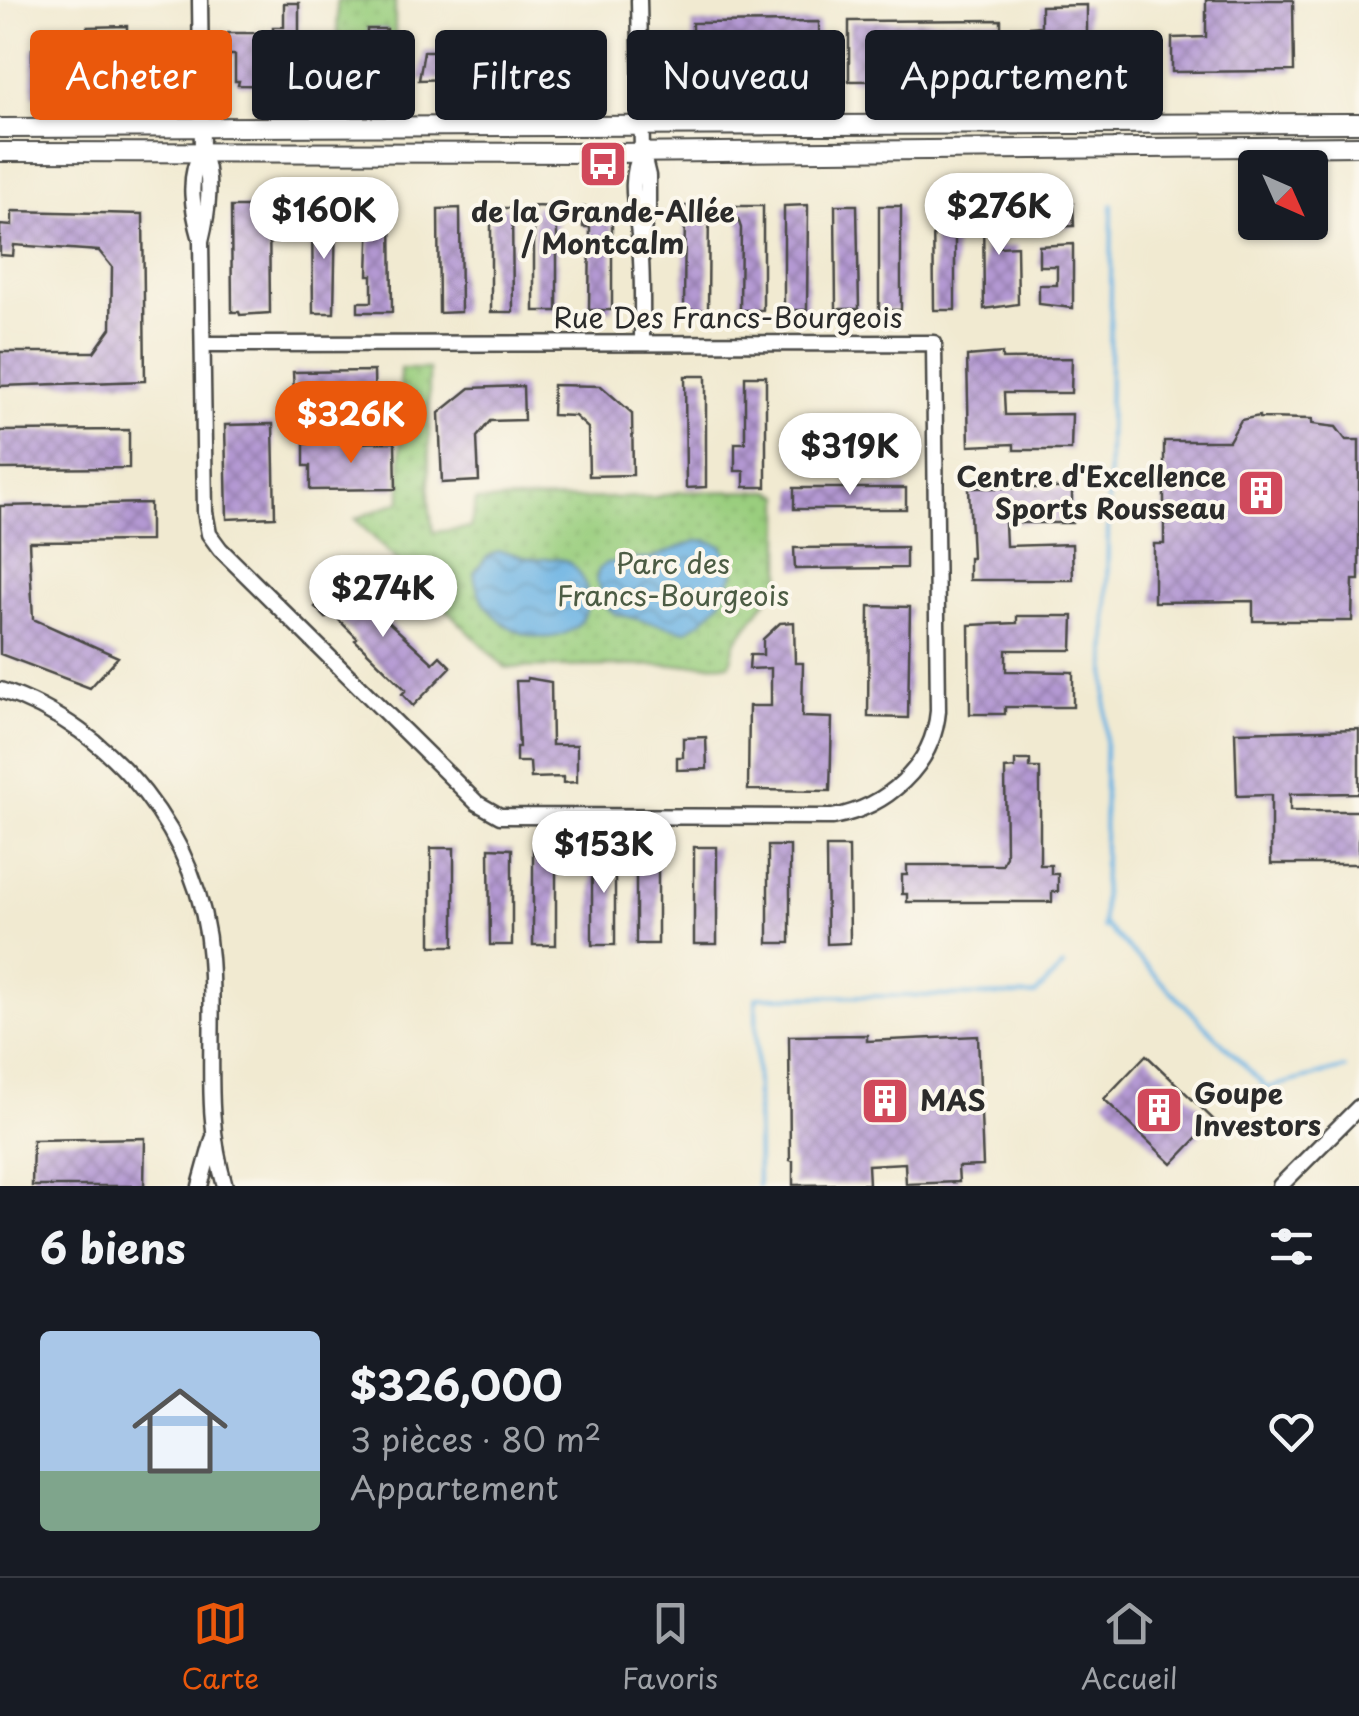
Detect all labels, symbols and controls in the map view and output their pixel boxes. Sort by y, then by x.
chip: Acheter [30,30,232,120]
chip: Louer [252,30,415,120]
chip: Filtres [435,30,607,120]
chip: Nouveau [627,30,845,120]
chip: Appartement [865,30,1163,120]
bus stop icon: de la Grande-Allée / Montcalm [577,138,629,190]
north arrow [1238,150,1328,240]
map controls [1238,150,1328,240]
pin: $276K [929,173,1069,258]
pin: $160K [254,177,394,262]
text: $276K [947,181,1051,229]
text: $160K [272,185,376,233]
place label: de la Grande-Allée / Montcalm [471,189,735,264]
street label: Rue Des Francs-Bourgeois [553,295,903,338]
pin: $326K [281,381,421,466]
text: $326K [297,389,405,437]
pin: $319K [780,413,920,498]
text: $319K [801,421,899,469]
place label: Centre d'Excellence Sports Rousseau [956,454,1226,529]
building icon: Centre d'Excellence Sports Rousseau [1235,467,1287,519]
park label: Parc des Francs-Bourgeois [557,541,789,616]
pin: $274K [313,555,453,640]
text: $274K [331,563,435,611]
pin: $153K [534,811,674,896]
text: $153K [554,819,654,867]
place label: Goupe Investors [1194,1071,1321,1146]
building icon: MAS [859,1075,911,1127]
place label: MAS [920,1078,986,1121]
building icon: Goupe Investors [1133,1084,1185,1136]
text: 6 biens [40,1215,186,1278]
icon: filters [1264,1219,1319,1274]
text: $326,000 [350,1352,562,1415]
icon: home [120,1371,240,1491]
icon: heart [1264,1404,1319,1459]
text: 3 pièces · 80 m² [350,1415,601,1463]
text: Appartement [350,1463,559,1511]
tab: Carte [181,1596,259,1699]
tab: Favoris [622,1596,718,1699]
tab: Accueil [1081,1596,1178,1699]

